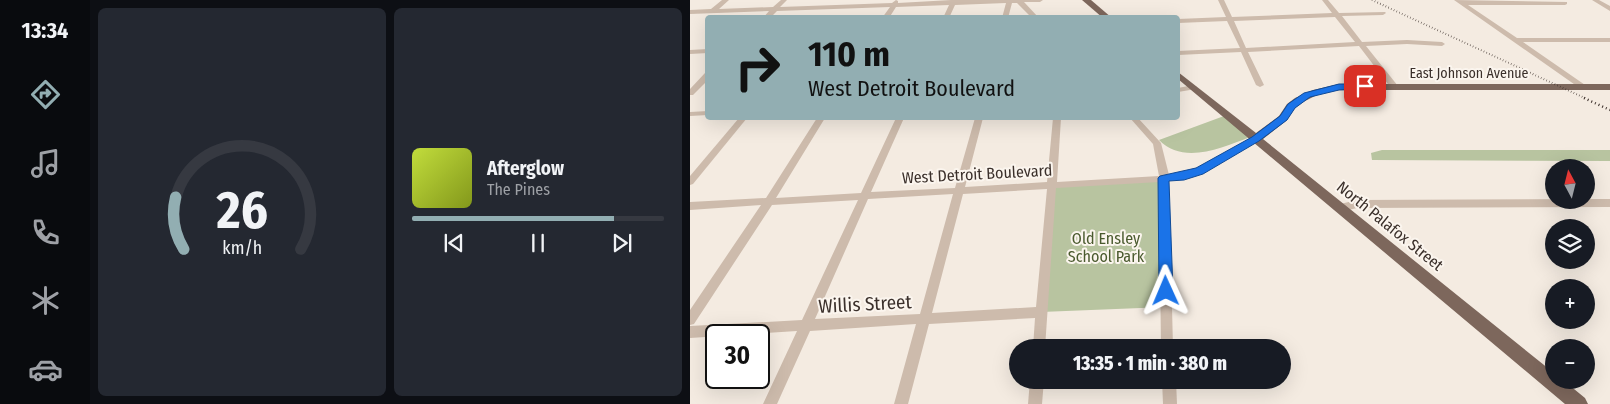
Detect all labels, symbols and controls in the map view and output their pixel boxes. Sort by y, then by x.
text: 13:34 [22,17,68,44]
text: 110 m [808,33,890,75]
icon: right [725,35,790,100]
pin [1344,65,1386,107]
street label: East Johnson Avenue [1409,65,1529,82]
icon: arrive [1351,72,1379,100]
text: West Detroit Boulevard [808,75,1015,102]
icon: directions [28,77,63,112]
icon: music [28,146,63,181]
text: Afterglow [487,157,564,180]
north arrow [1545,159,1595,209]
map controls [1545,159,1595,389]
street label: West Detroit Boulevard [901,161,1053,187]
street label: North Palafox Street [1333,177,1448,275]
text: 26 [215,179,268,242]
text: The Pines [487,180,550,199]
icon: phone [28,215,63,250]
button: layers [1545,219,1595,269]
icon: previous [440,229,468,257]
icon: pause [524,229,552,257]
icon: next [608,229,636,257]
park label: Old Ensley School Park [1068,229,1145,266]
text: km/h [222,237,262,259]
position arrow [1139,264,1191,316]
button: + [1545,279,1595,329]
icon: climate [28,283,63,318]
street label: Willis Street [818,290,913,318]
speed limit sign: 30 [705,324,770,389]
button: − [1545,339,1595,389]
icon: car [28,352,63,387]
text: 13:35 · 1 min · 380 m [1073,352,1227,375]

